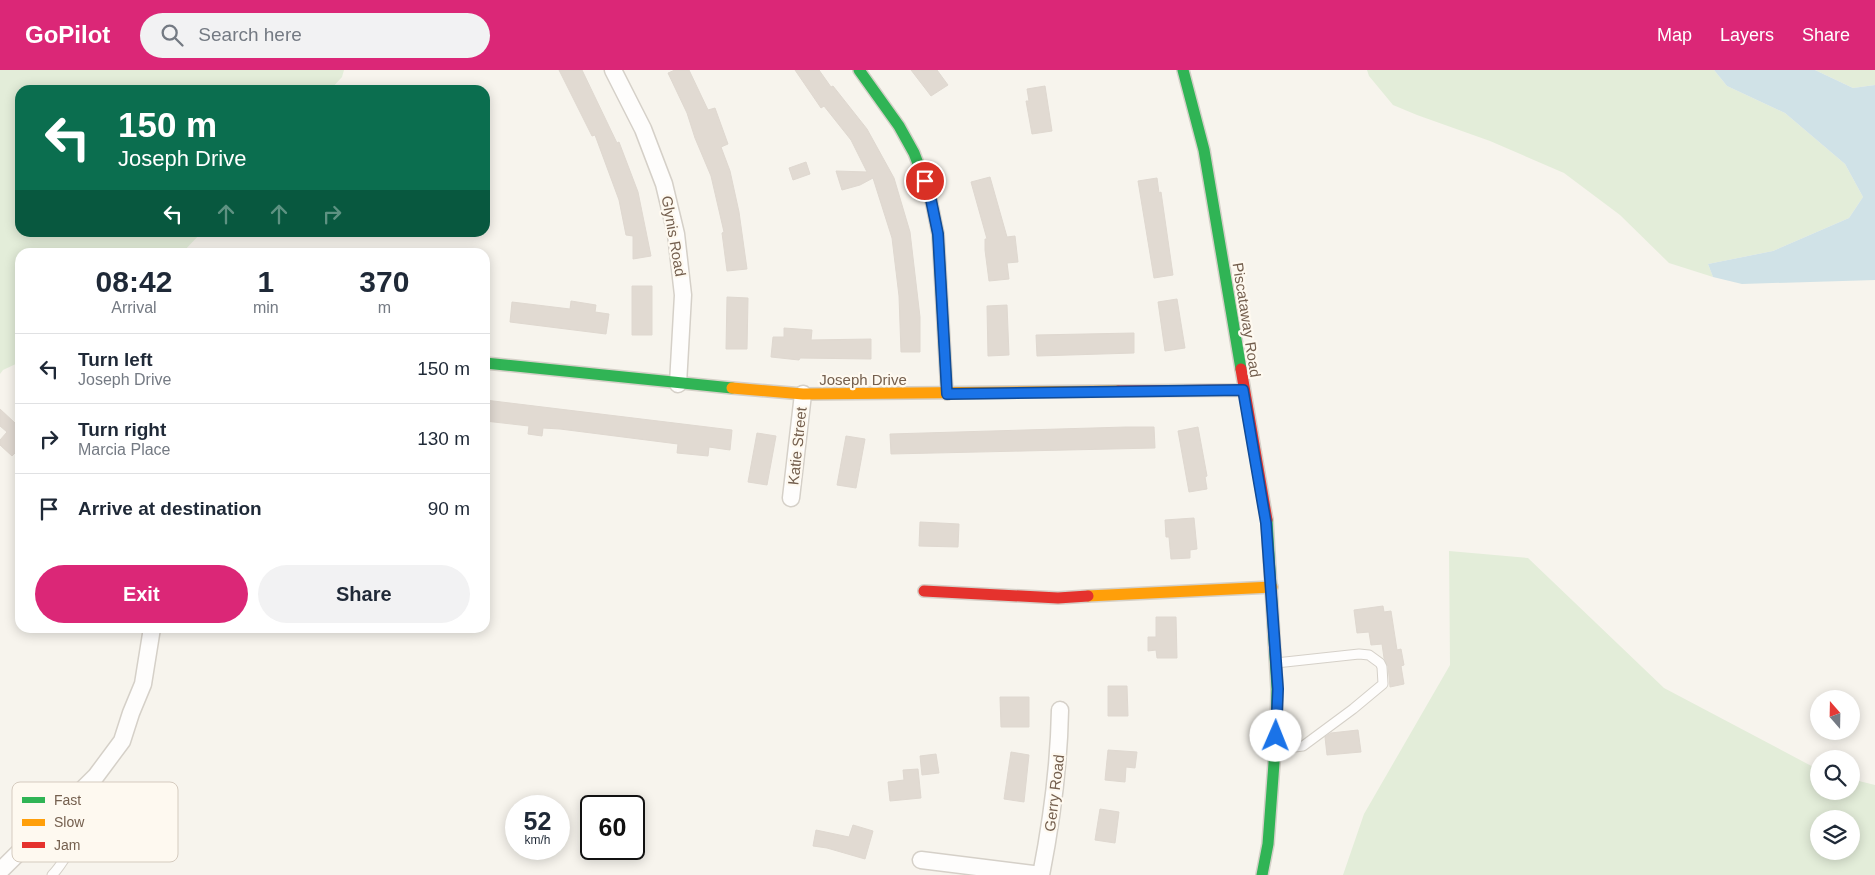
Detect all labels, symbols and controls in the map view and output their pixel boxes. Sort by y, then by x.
search box [140,13,490,58]
text: GoPilot [25,21,110,48]
icon: search [158,21,186,49]
text: Search here [198,24,302,45]
text: Map [1657,25,1692,45]
text: Layers [1720,25,1774,45]
text: Share [1802,25,1850,45]
icon: left [35,105,100,170]
text: 150 m [118,105,217,144]
text: Joseph Drive [118,146,246,171]
pin [904,160,946,202]
icon: arrive [911,167,939,195]
street label: Glynis Road [659,194,689,278]
icon: left [159,200,187,228]
icon: ahead [212,200,240,228]
icon: ahead [265,200,293,228]
icon: right [318,200,346,228]
street label: Piscataway Road [1230,261,1264,379]
text: 08:42 [96,265,172,298]
text: 1 [257,265,274,298]
text: 370 [359,265,409,298]
text: Arrival [111,299,157,316]
text: min [253,299,279,316]
text: m [378,299,391,316]
text: Turn left [78,349,153,370]
icon: left [35,355,63,383]
text: 150 m [417,358,470,379]
text: Joseph Drive [78,371,171,388]
street label: Joseph Drive [819,371,907,388]
street label: Katie Street [784,405,810,486]
text: Turn right [78,419,166,440]
icon: right [35,425,63,453]
text: 130 m [417,428,470,449]
text: Marcia Place [78,441,170,458]
icon: arrive [35,495,63,523]
text: Arrive at destination [78,498,262,519]
text: 90 m [428,498,470,519]
button: Exit [35,565,248,623]
button: Share [258,565,470,623]
north arrow [1810,690,1860,740]
map controls [1810,690,1860,860]
position arrow [1249,709,1301,761]
button: search [1810,750,1860,800]
street label: Gerry Road [1041,753,1067,833]
legend [12,782,178,862]
text: Fast [54,792,81,808]
speed limit sign: 60 [580,795,645,860]
text: 52 [524,807,551,835]
button: layers [1810,810,1860,860]
text: Slow [54,814,85,830]
text: km/h [524,833,551,847]
text: Jam [54,837,80,853]

